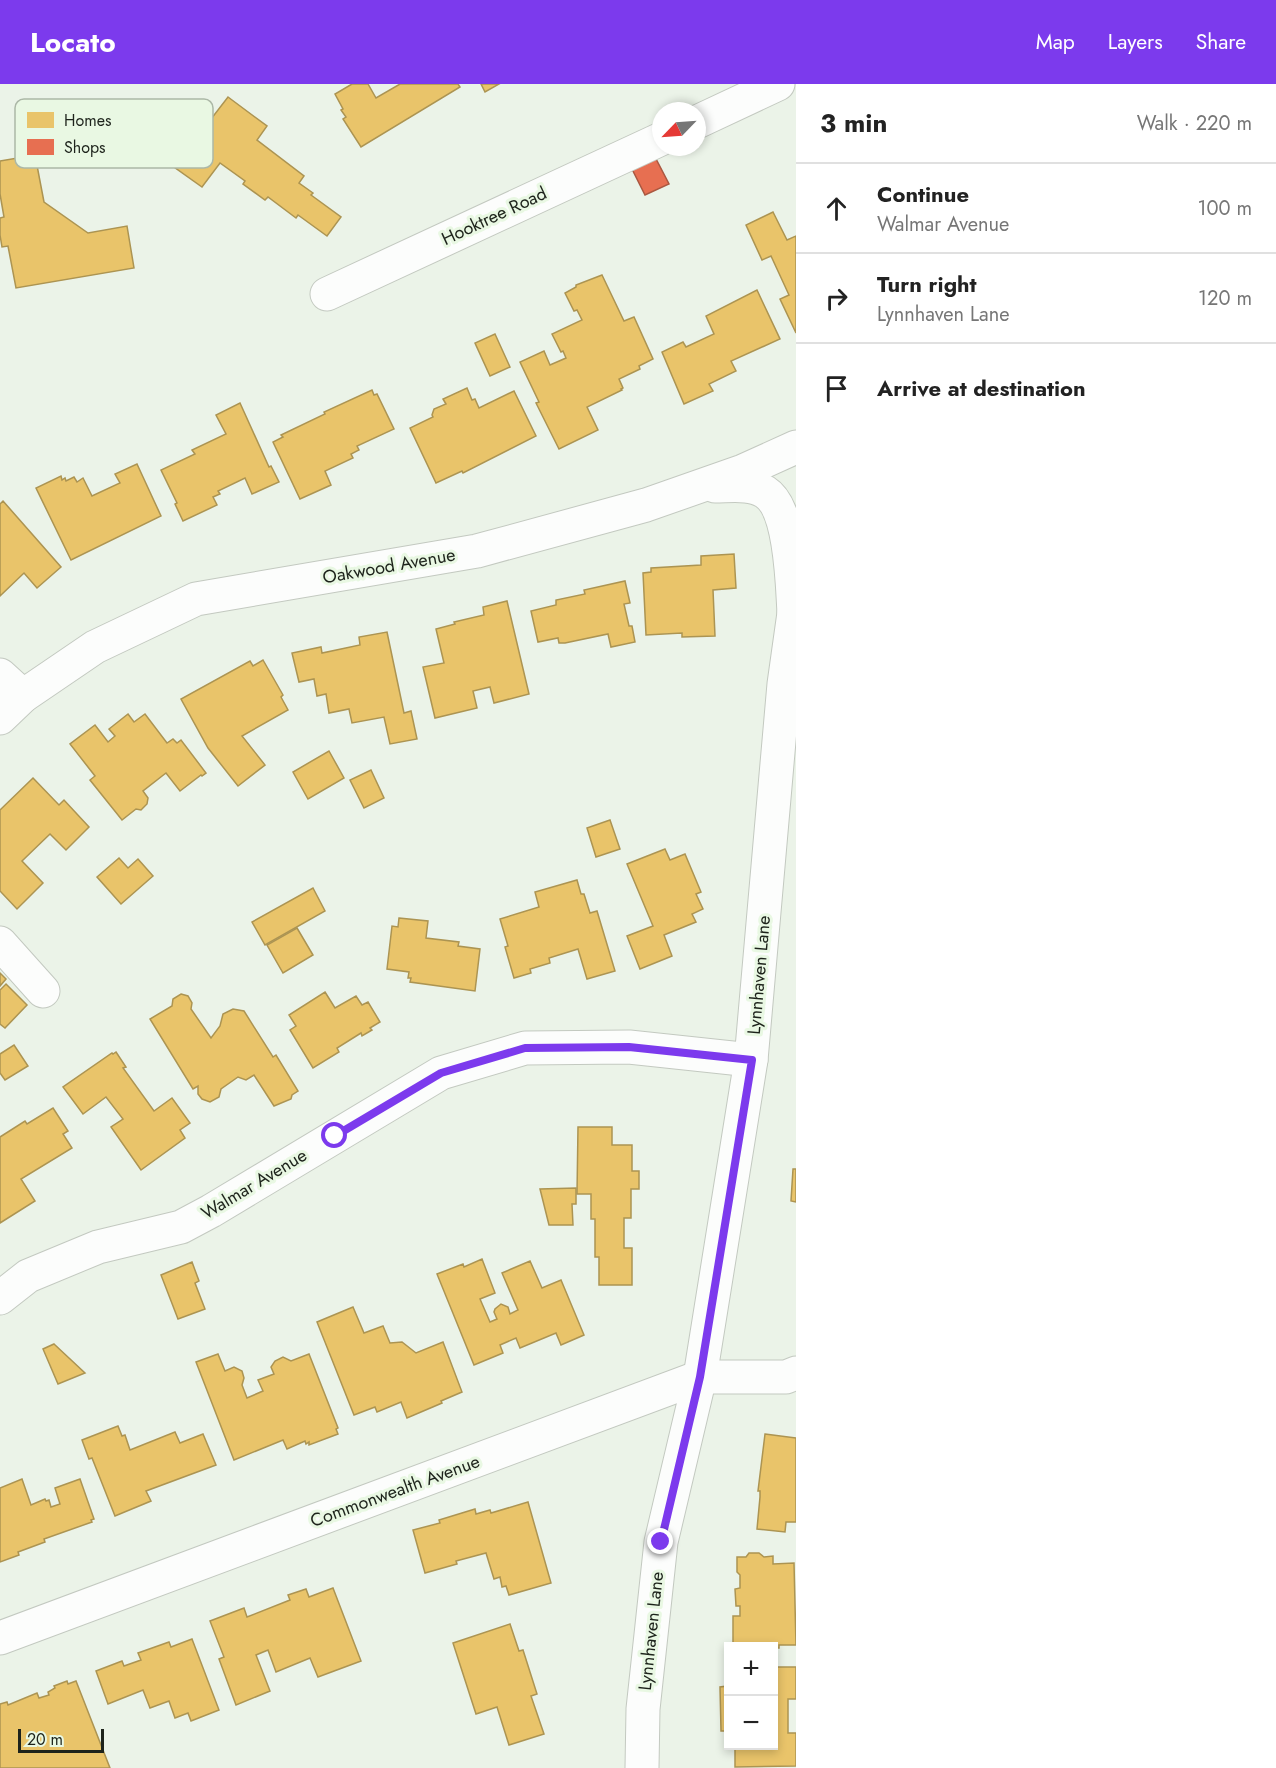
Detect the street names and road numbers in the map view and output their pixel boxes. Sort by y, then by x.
street label: Hooktree Road [437,180,551,252]
street label: Oakwood Avenue [321,542,457,590]
street label: Lynnhaven Lane [741,914,777,1036]
street label: Walmar Avenue [196,1142,312,1226]
street label: Commonwealth Avenue [307,1448,483,1534]
street label: Lynnhaven Lane [632,1570,670,1692]

